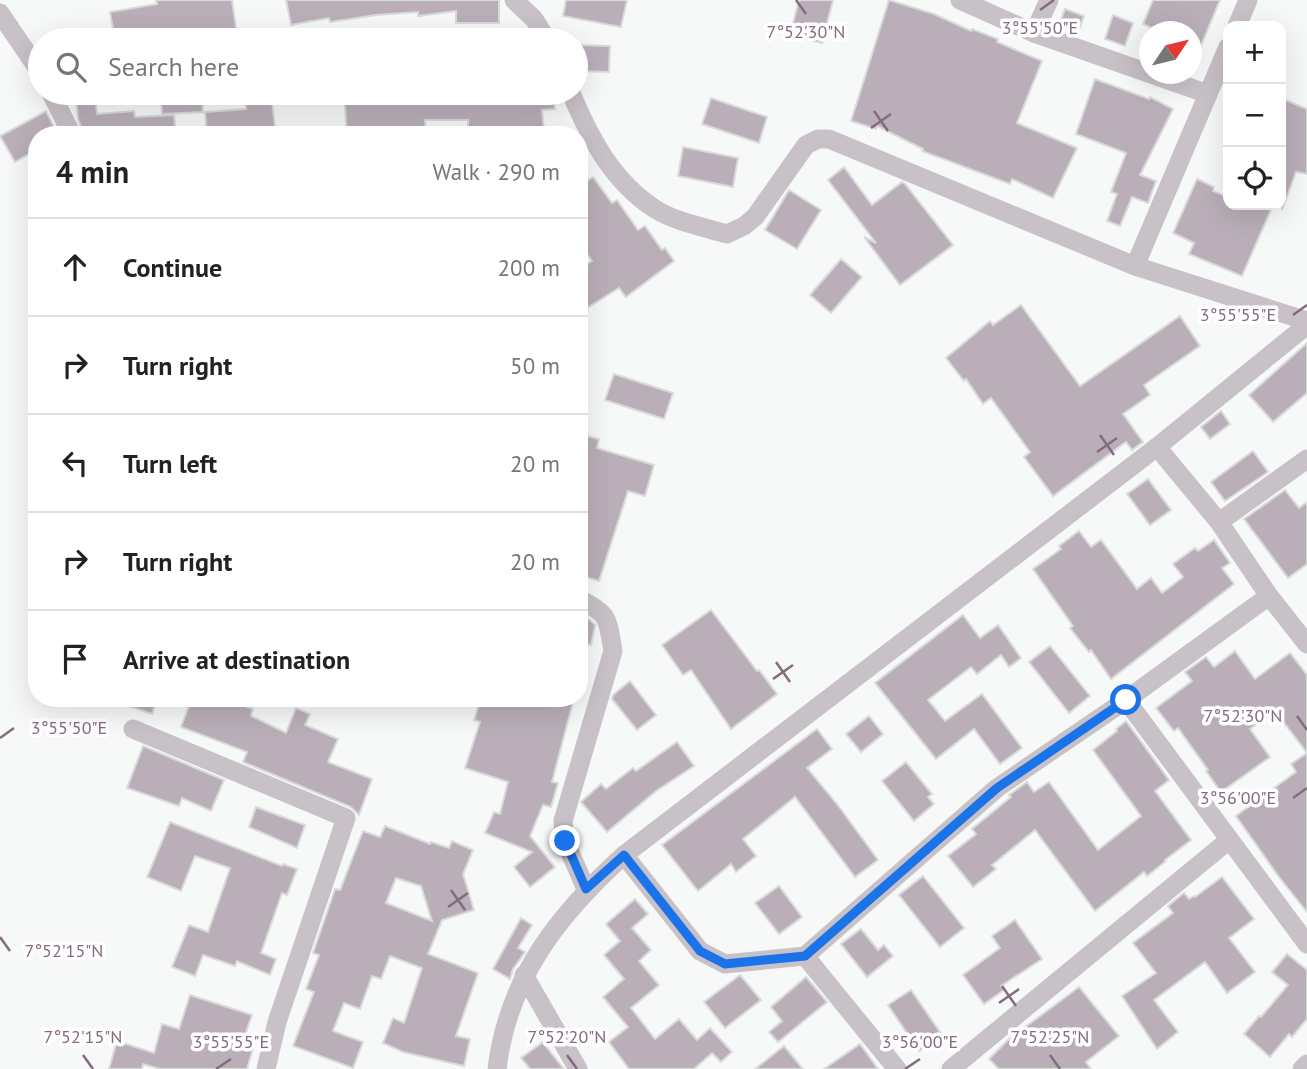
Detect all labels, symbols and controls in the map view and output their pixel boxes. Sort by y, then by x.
text: 3°55'50"E [1002,16,1078,39]
text: 7°52'30"N [767,20,845,43]
north arrow [1139,21,1202,84]
map controls [1223,21,1286,210]
button: + [1223,21,1286,84]
search box [28,28,588,105]
icon: search [52,48,90,86]
text: Search here [108,50,239,83]
button: − [1223,84,1286,147]
button: locate [1223,147,1286,210]
text: 4 min [56,152,129,191]
text: Walk · 290 m [433,157,560,186]
icon: ahead [56,248,94,286]
text: Continue [123,251,222,284]
text: 200 m [498,253,560,282]
text: 3°55'55"E [1200,303,1276,326]
icon: right [56,346,94,384]
text: Turn right [123,349,232,382]
text: 50 m [510,351,560,380]
icon: left [56,444,94,482]
text: Turn left [123,447,217,480]
text: 20 m [510,449,560,478]
icon: right [56,542,94,580]
text: Turn right [123,545,232,578]
text: 20 m [510,547,560,576]
icon: arrive [56,640,94,678]
text: Arrive at destination [123,643,350,676]
route start [1110,684,1141,715]
text: 7°52'30"N [1204,704,1282,727]
text: 3°55'50"E [31,716,107,739]
text: 3°56'00"E [1200,786,1276,809]
route end [549,825,580,856]
text: 7°52'15"N [25,939,103,962]
text: 7°52'15"N [44,1025,122,1048]
text: 7°52'20"N [528,1025,606,1048]
text: 7°52'25"N [1011,1025,1089,1048]
text: 3°55'55"E [193,1030,269,1053]
text: 3°56'00"E [882,1030,958,1053]

